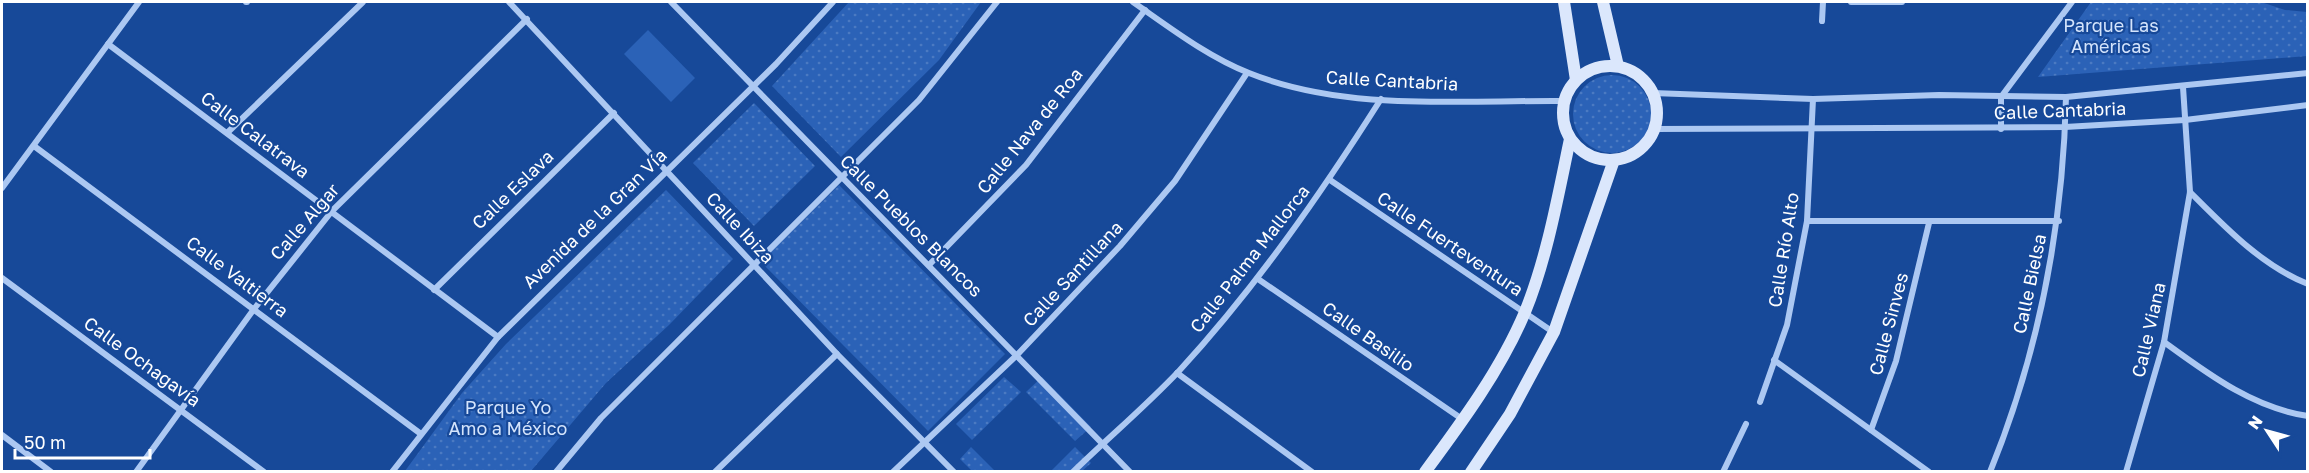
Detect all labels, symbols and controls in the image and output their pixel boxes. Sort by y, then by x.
park label: Parque Las Américas [2063,14,2159,57]
street label: Calle Nava de Roa [972,63,1087,198]
street label: Calle Cantabria [1325,66,1459,94]
street label: Calle Calatrava [197,86,314,182]
street label: Calle Cantabria [1993,97,2127,123]
street label: Avenida de la Gran Vía [518,144,671,293]
street label: Calle Eslava [467,145,558,233]
street label: Calle Pueblos Blancos [836,149,988,301]
street label: Calle Algar [265,179,343,264]
street label: Calle Palma Mallorca [1185,180,1314,337]
street label: Calle Fuerteventura [1373,186,1528,300]
street label: Calle Ibiza [702,187,779,268]
street label: Calle Río Alto [1763,191,1803,309]
street label: Calle Santillana [1018,216,1127,331]
street label: Calle Valtierra [182,231,293,322]
street label: Calle Bielsa [2008,232,2050,336]
street label: Calle Sinves [1864,270,1912,378]
street label: Calle Viana [2126,280,2170,379]
street label: Calle Basilio [1319,297,1419,376]
street label: Calle Ochagavía [80,311,205,411]
park label: Parque Yo Amo a México [449,396,567,439]
north arrow [2237,401,2297,461]
text: N [2243,411,2267,433]
scale bar [15,422,150,460]
text: 50 m [24,431,66,453]

